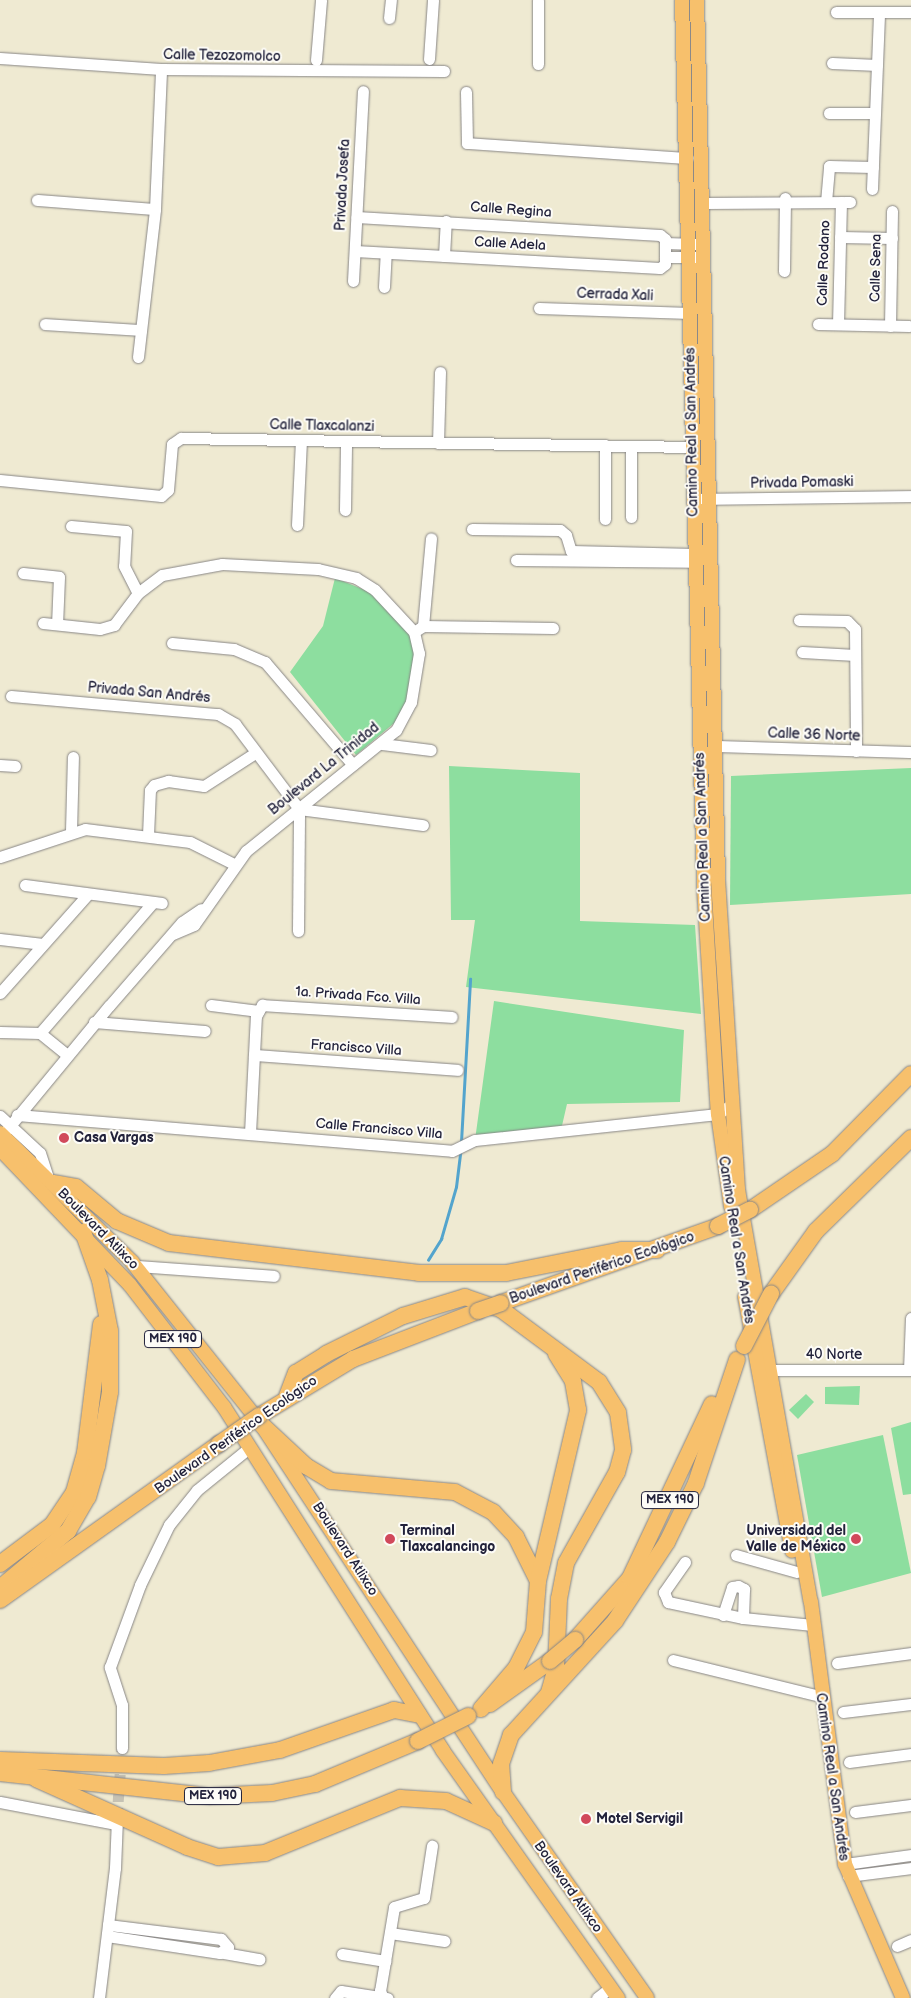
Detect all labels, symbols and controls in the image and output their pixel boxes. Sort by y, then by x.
street label: Calle Tezozomolco [163,47,281,65]
street label: Privada Josefa [332,138,354,232]
street label: Calle Regina [470,199,552,221]
street label: Calle Rodano [814,220,834,306]
street label: Calle Adela [474,234,546,254]
street label: Calle Sena [867,234,885,302]
street label: Cerrada Xali [576,285,654,305]
street label: Camino Real a San Andrés [682,347,702,517]
street label: Calle Tlaxcalanzi [269,417,375,435]
street label: Privada Pomaski [750,474,854,492]
street label: Privada San Andrés [87,679,211,707]
street label: Boulevard La Trinidad [265,719,383,819]
street label: Calle 36 Norte [767,725,861,745]
street label: Camino Real a San Andrés [692,752,714,922]
street label: 1a. Privada Fco. Villa [295,983,421,1009]
street label: Francisco Villa [310,1036,402,1060]
street label: Calle Francisco Villa [315,1115,443,1143]
place label: Casa Vargas [74,1130,154,1146]
marker: Casa Vargas [58,1132,70,1144]
street label: Camino Real a San Andrés [714,1155,758,1325]
street label: Boulevard Atlixco [54,1185,142,1273]
street label: Boulevard Periférico Ecológico [507,1228,697,1308]
road number: MEX 190 [143,1330,203,1348]
street label: 40 Norte [806,1347,862,1363]
street label: Boulevard Periférico Ecológico [152,1372,320,1498]
road number: MEX 190 [640,1490,700,1510]
street label: Boulevard Atlixco [308,1499,382,1599]
place label: Terminal Tlaxcalancingo [400,1523,495,1555]
place label: Universidad del Valle de México [746,1523,846,1555]
marker: Terminal Tlaxcalancingo [384,1533,396,1545]
marker: Universidad del Valle de México [850,1533,862,1545]
street label: Camino Real a San Andrés [812,1692,852,1862]
road number: MEX 190 [183,1786,243,1805]
place label: Motel Servigil [596,1811,683,1827]
marker: Motel Servigil [580,1813,592,1825]
street label: Boulevard Atlixco [530,1838,606,1936]

